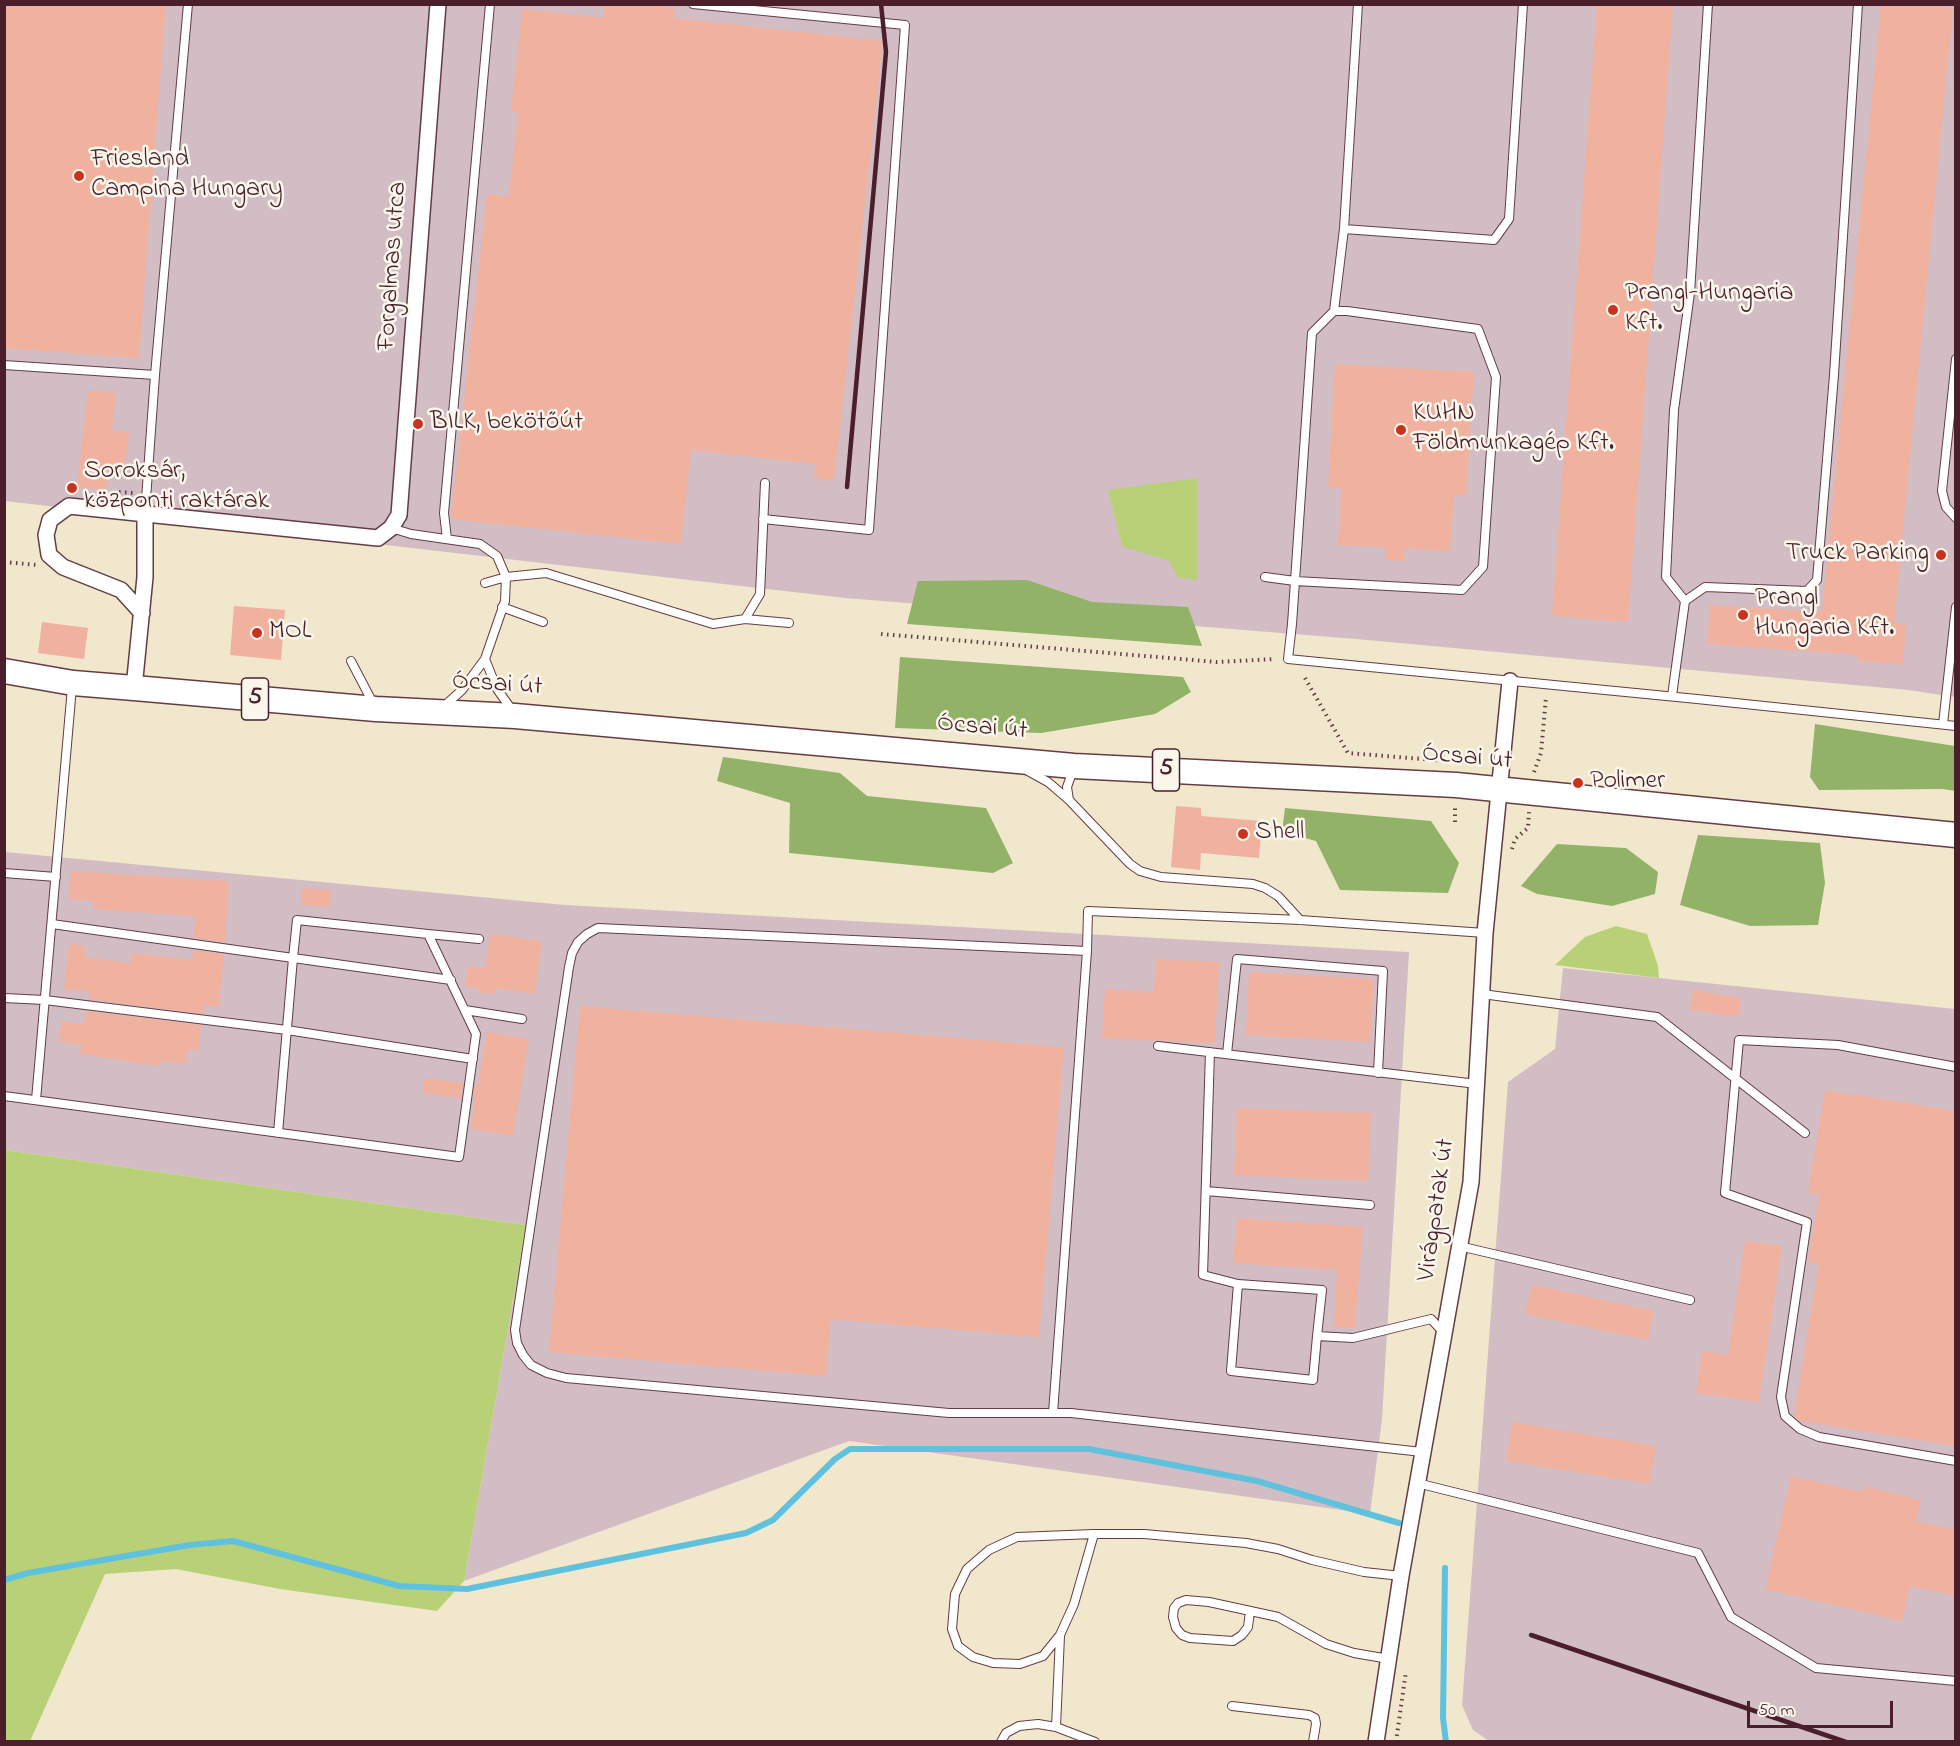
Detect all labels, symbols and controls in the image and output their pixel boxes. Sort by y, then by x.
place label: Friesland Campina Hungary [91,145,283,206]
marker: Friesland Campina Hungary [72,169,86,183]
street label: Forgalmas utca [373,180,415,352]
place label: Prangl-Hungaria Kft. [1625,279,1793,340]
marker: Prangl-Hungaria Kft. [1606,303,1620,317]
place label: KUHN Földmunkagép Kft. [1413,399,1614,460]
place label: BILK, bekötőút [430,408,583,440]
marker: BILK, bekötőút [411,417,425,431]
marker: KUHN Földmunkagép Kft. [1394,423,1408,437]
place label: Soroksár, központi raktárak [84,457,269,518]
marker: Soroksár, központi raktárak [65,481,79,495]
place label: Truck Parking [1786,539,1929,571]
marker: Truck Parking [1934,548,1948,562]
place label: Prangl Hungaria Kft. [1755,584,1894,646]
marker: Prangl Hungaria Kft. [1736,608,1750,622]
place label: MOL [269,617,311,649]
marker: MOL [250,626,264,640]
street label: Ócsai út [451,667,543,705]
road number: 5 [242,678,268,720]
street label: Ócsai út [936,710,1028,748]
street label: Ócsai út [1421,740,1513,778]
road number: 5 [1152,749,1180,791]
place label: Polimer [1590,767,1665,799]
marker: Polimer [1571,776,1585,790]
place label: Shell [1255,818,1304,850]
marker: Shell [1236,827,1250,841]
street label: Virágpatak út [1413,1137,1463,1283]
scale bar [1750,1689,1896,1727]
text: 50 m [1758,1698,1795,1724]

